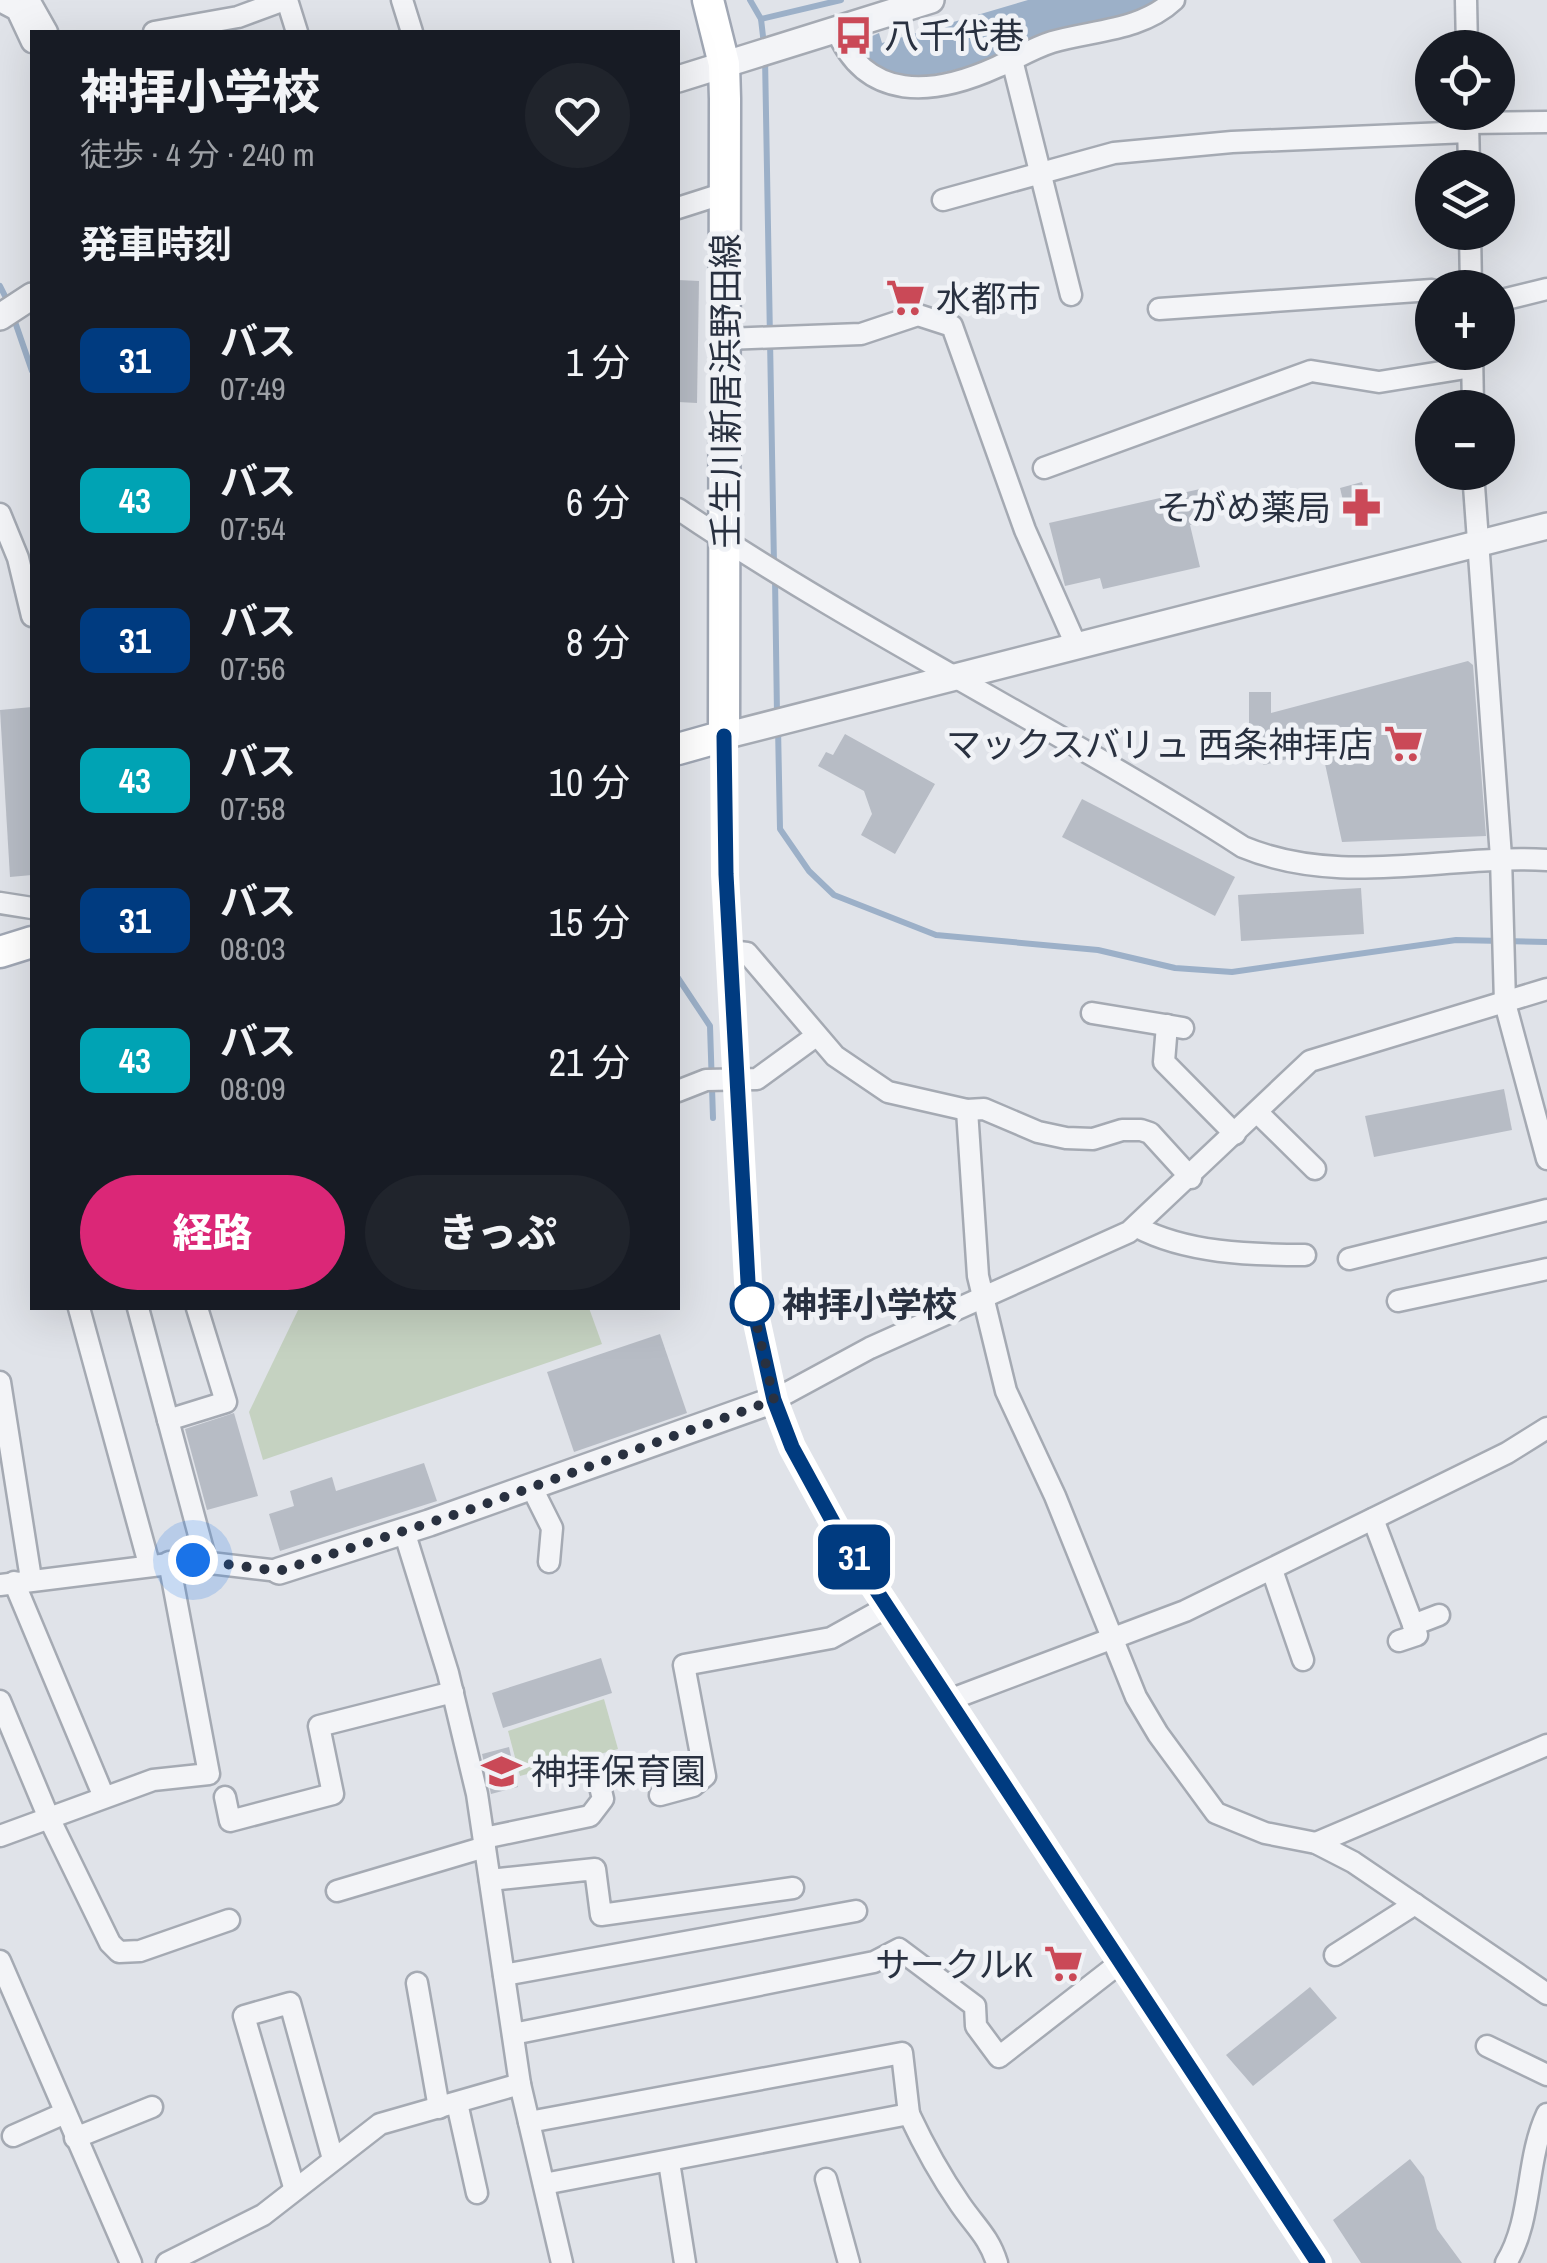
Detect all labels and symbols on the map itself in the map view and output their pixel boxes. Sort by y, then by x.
place label: 八千代巷 [884,12,1024,59]
bus stop icon: 八千代巷 [833,14,875,56]
street label: 壬生川新居浜野田線 [702,233,749,549]
place label: 水都市 [936,275,1041,322]
supermarket icon: 水都市 [885,277,927,319]
place label: そがめ薬局 [1156,484,1331,531]
pharmacy icon: そがめ薬局 [1340,486,1382,528]
place label: マックスバリュ 西条神拝店 [946,721,1373,768]
supermarket icon: マックスバリュ 西条神拝店 [1382,723,1424,765]
place label: 神拝小学校 [782,1281,957,1328]
marker: 神拝小学校 [731,1283,773,1325]
line badge: 31 [809,1524,899,1590]
your location [168,1535,218,1585]
place label: 神拝保育園 [531,1748,706,1795]
school or university icon: 神拝保育園 [480,1750,522,1792]
place label: サークルK [875,1941,1033,1988]
supermarket icon: サークルK [1042,1943,1084,1985]

